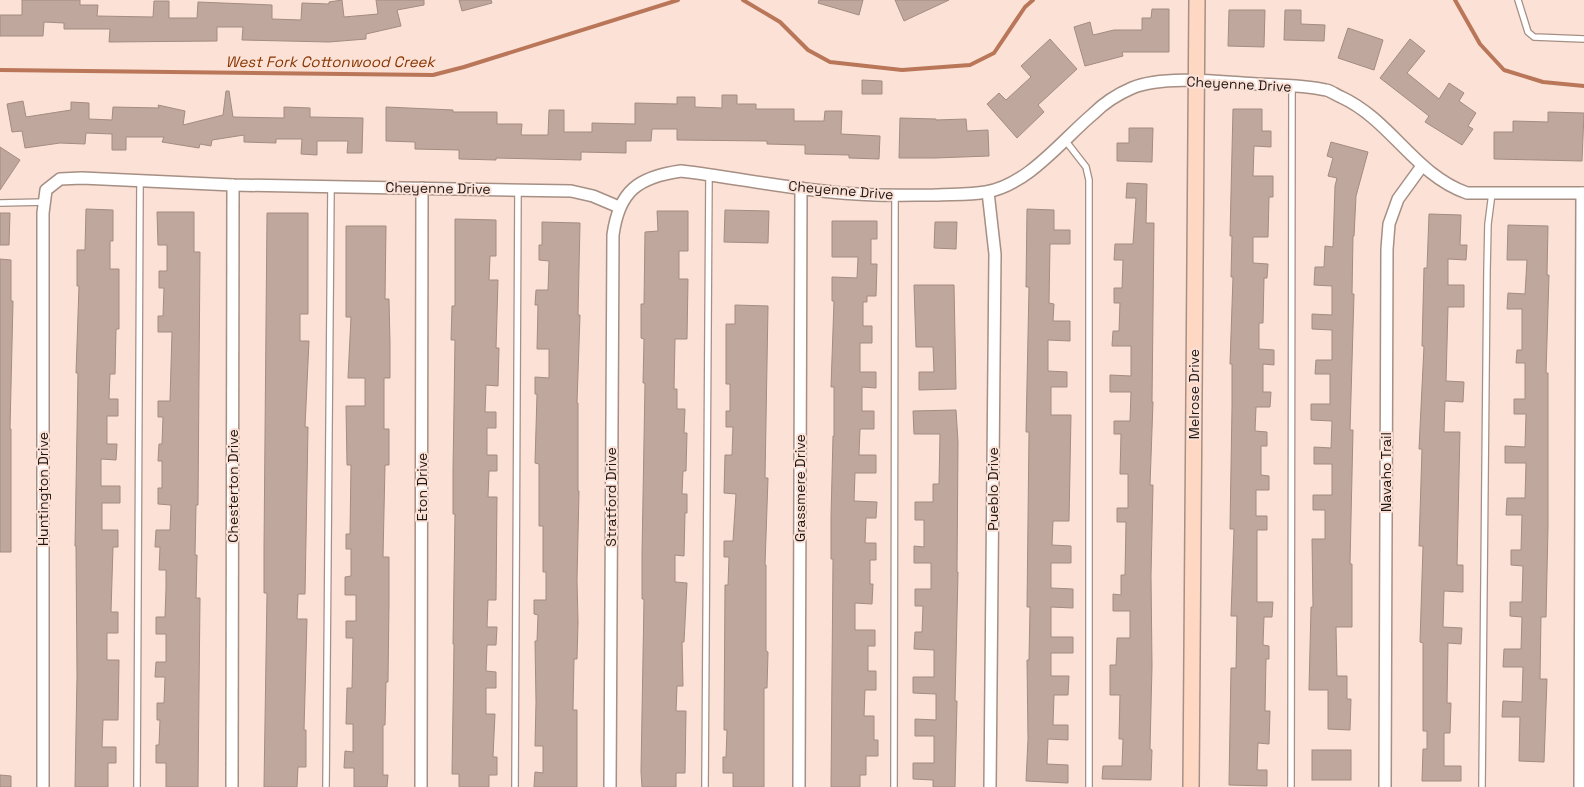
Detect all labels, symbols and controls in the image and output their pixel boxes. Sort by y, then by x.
water label: West Fork Cottonwood Creek [226,52,436,71]
street label: Cheyenne Drive [1186,72,1292,96]
street label: Cheyenne Drive [788,176,894,204]
street label: Cheyenne Drive [385,178,491,198]
street label: Melrose Drive [1185,349,1203,439]
street label: Chesterton Drive [224,429,242,543]
street label: Huntington Drive [34,432,52,546]
street label: Navaho Trail [1377,432,1395,512]
street label: Grassmere Drive [791,434,809,542]
street label: Stratford Drive [602,447,620,547]
street label: Pueblo Drive [984,447,1002,531]
street label: Eton Drive [413,453,431,521]

